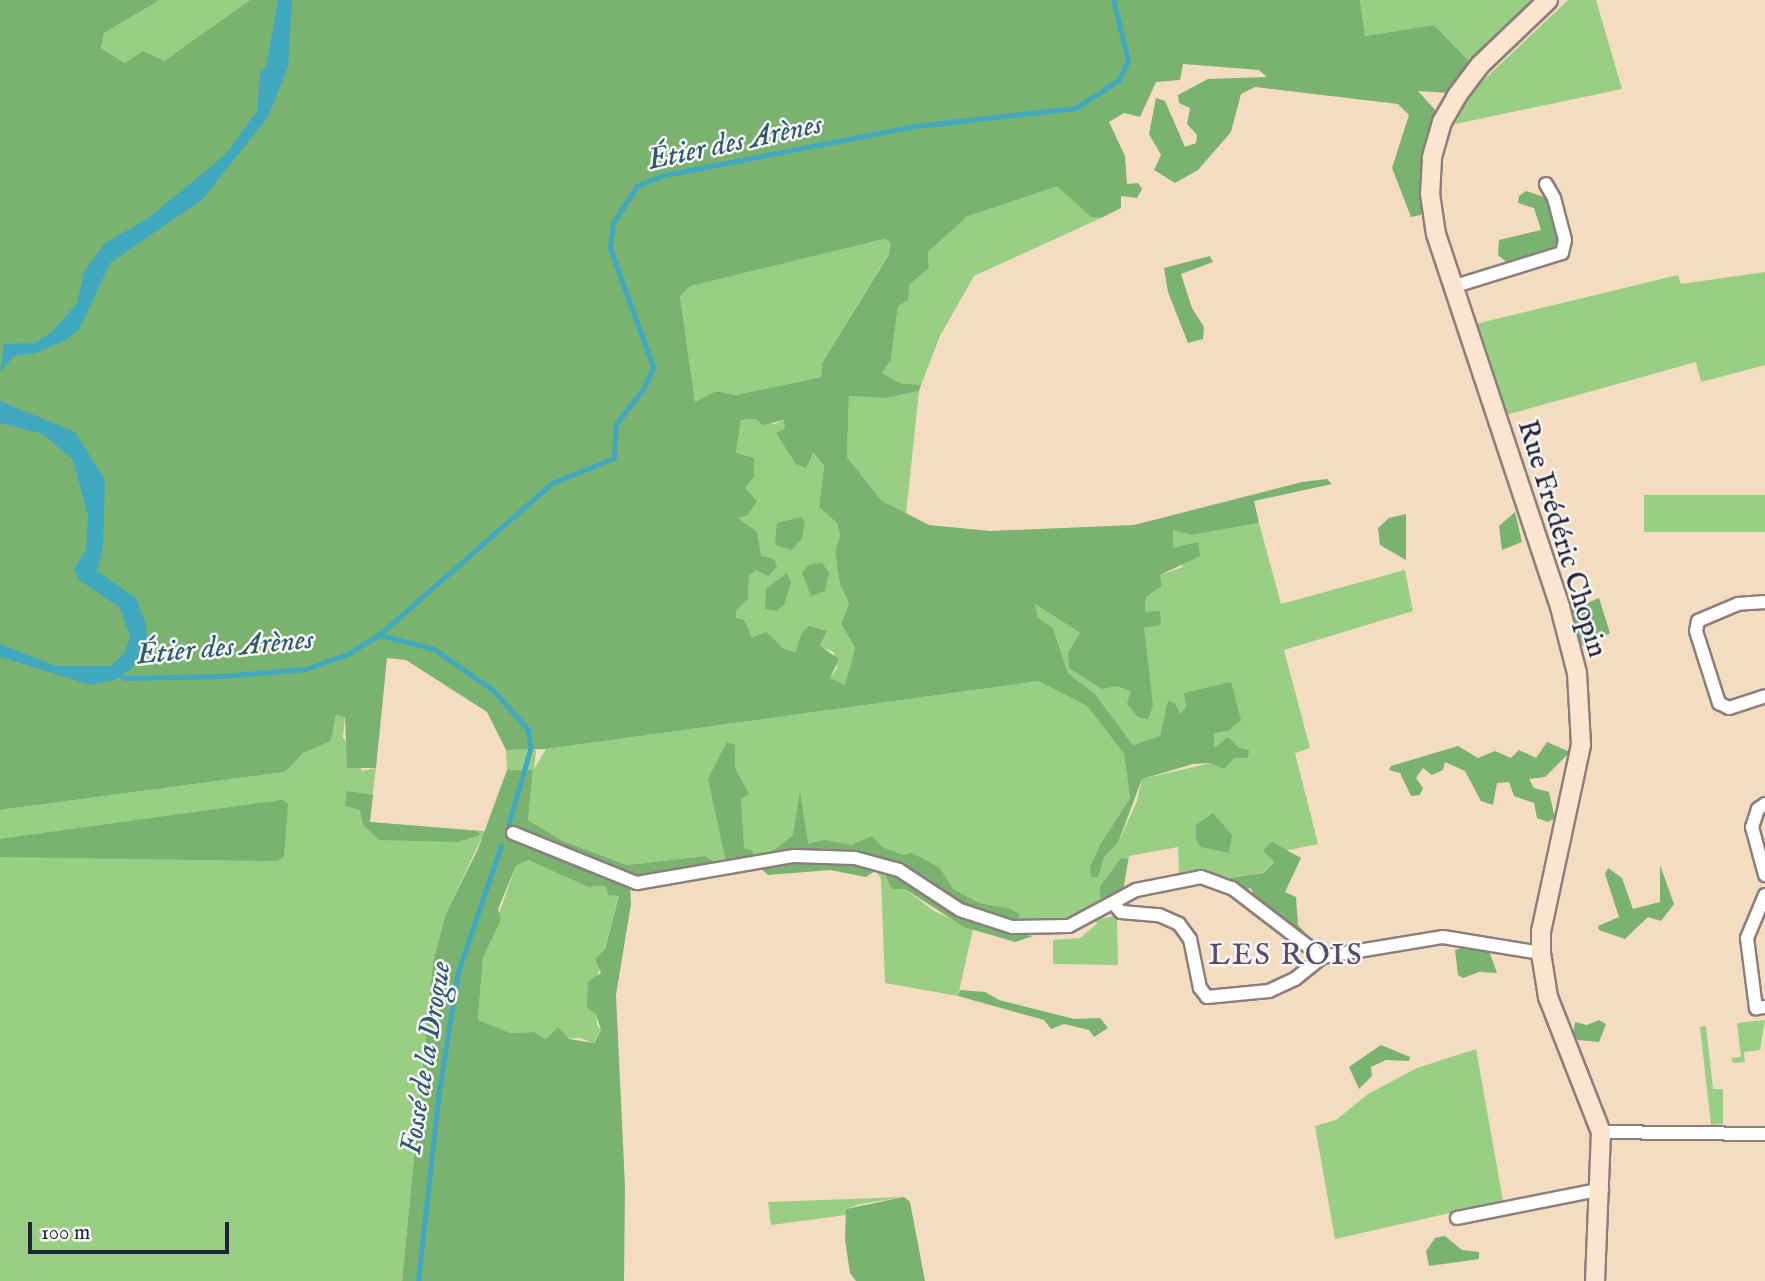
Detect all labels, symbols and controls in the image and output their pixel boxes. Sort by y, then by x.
water label: Étier des Arènes [645,107,825,179]
street label: Rue Frédéric Chopin [1509,416,1613,662]
water label: Étier des Arènes [135,622,315,674]
district label: LES ROIS [1209,938,1363,974]
water label: Fossé de la Drogue [394,959,460,1157]
scale bar [32,1208,233,1252]
text: 100 m [41,1220,90,1247]

